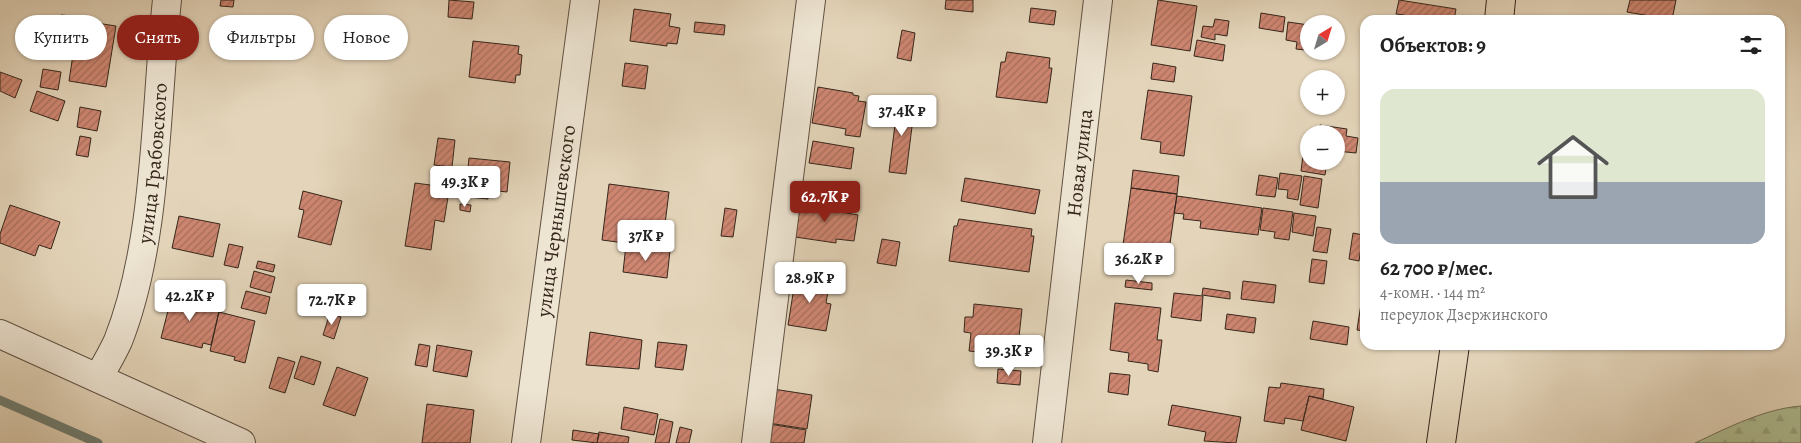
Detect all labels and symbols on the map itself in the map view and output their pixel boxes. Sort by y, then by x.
north arrow [1300,15,1345,60]
street label: улица Грабовского [130,82,173,247]
pin: 37.4K ₽ [856,94,948,137]
street label: Новая улица [1060,107,1099,218]
street label: улица Чернышевского [529,123,582,320]
pin: 49.3K ₽ [419,166,511,208]
pin: 62.7K ₽ [779,180,871,223]
pin: 37K ₽ [611,220,681,262]
pin: 36.2K ₽ [1093,242,1185,285]
pin: 28.9K ₽ [764,262,856,304]
pin: 42.2K ₽ [144,280,236,322]
pin: 72.7K ₽ [286,284,378,326]
pin: 39.3K ₽ [963,334,1055,377]

